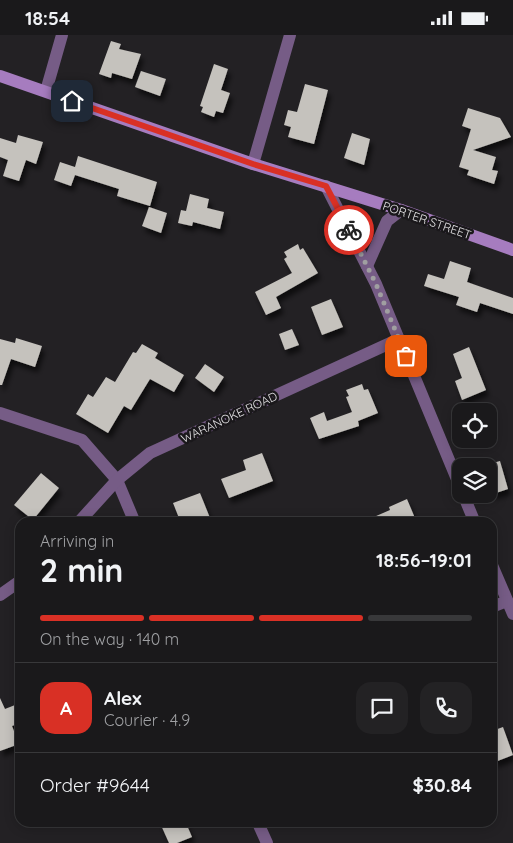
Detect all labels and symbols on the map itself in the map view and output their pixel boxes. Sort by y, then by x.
pin [51,80,93,122]
street label: PORTER STREET [381,198,473,242]
courier [324,205,374,255]
pin [385,335,427,377]
street label: WARANOKE ROAD [178,388,280,446]

